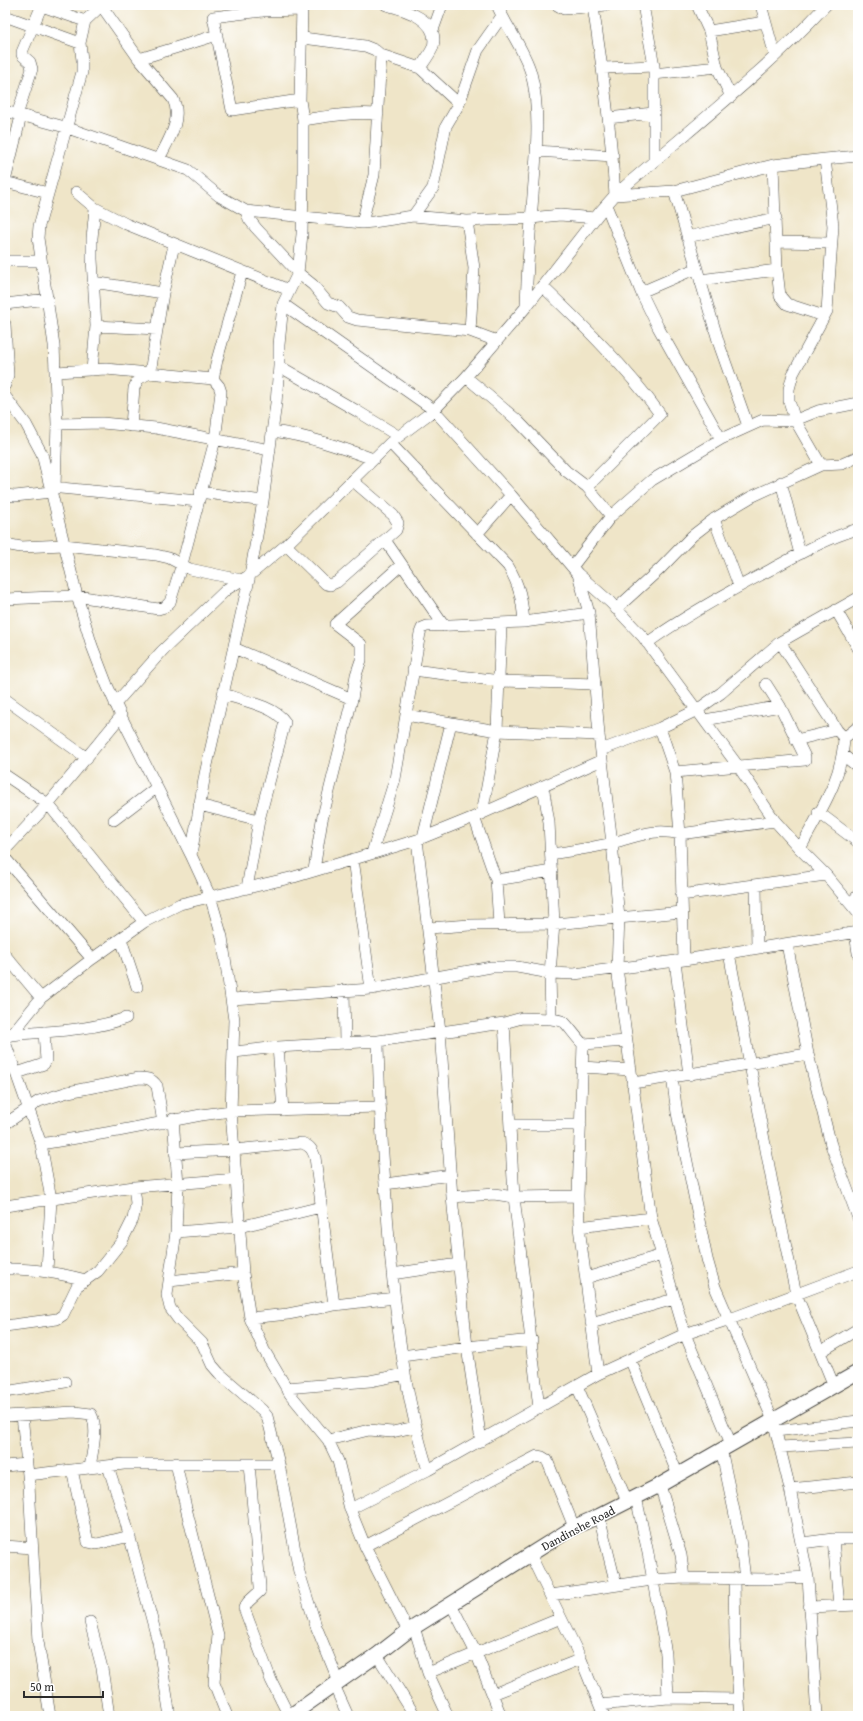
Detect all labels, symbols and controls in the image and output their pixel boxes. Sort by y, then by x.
street label: Dandinshe Road [538,1501,618,1555]
scale bar [24,1673,103,1699]
text: 50 m [30,1678,54,1695]

